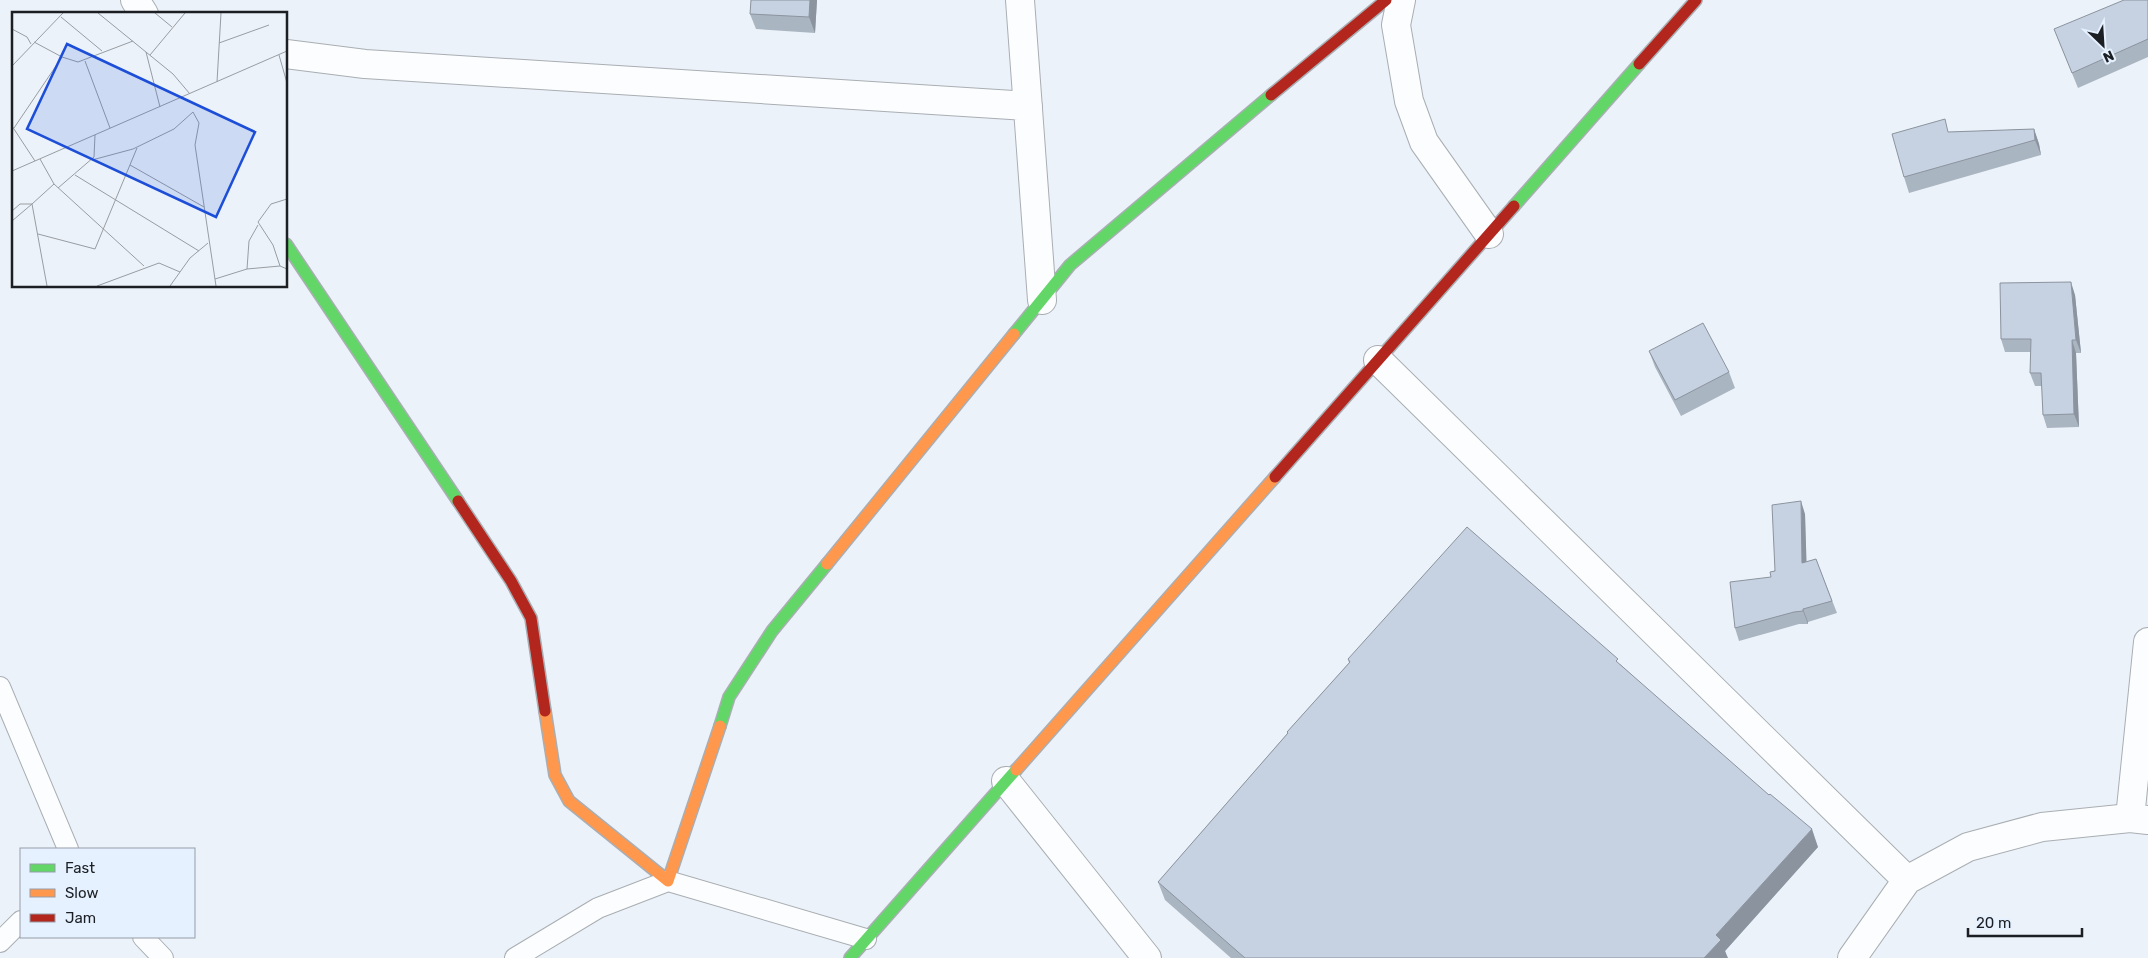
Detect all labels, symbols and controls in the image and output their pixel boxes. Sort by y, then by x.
inset map [12,12,288,288]
north arrow [2078,20,2128,70]
text: N [2100,46,2116,66]
legend [20,848,195,938]
text: Fast [65,859,95,877]
text: Slow [65,884,98,902]
scale bar [1968,906,2082,938]
text: Jam [65,909,96,927]
text: 20 m [1976,914,2011,932]

